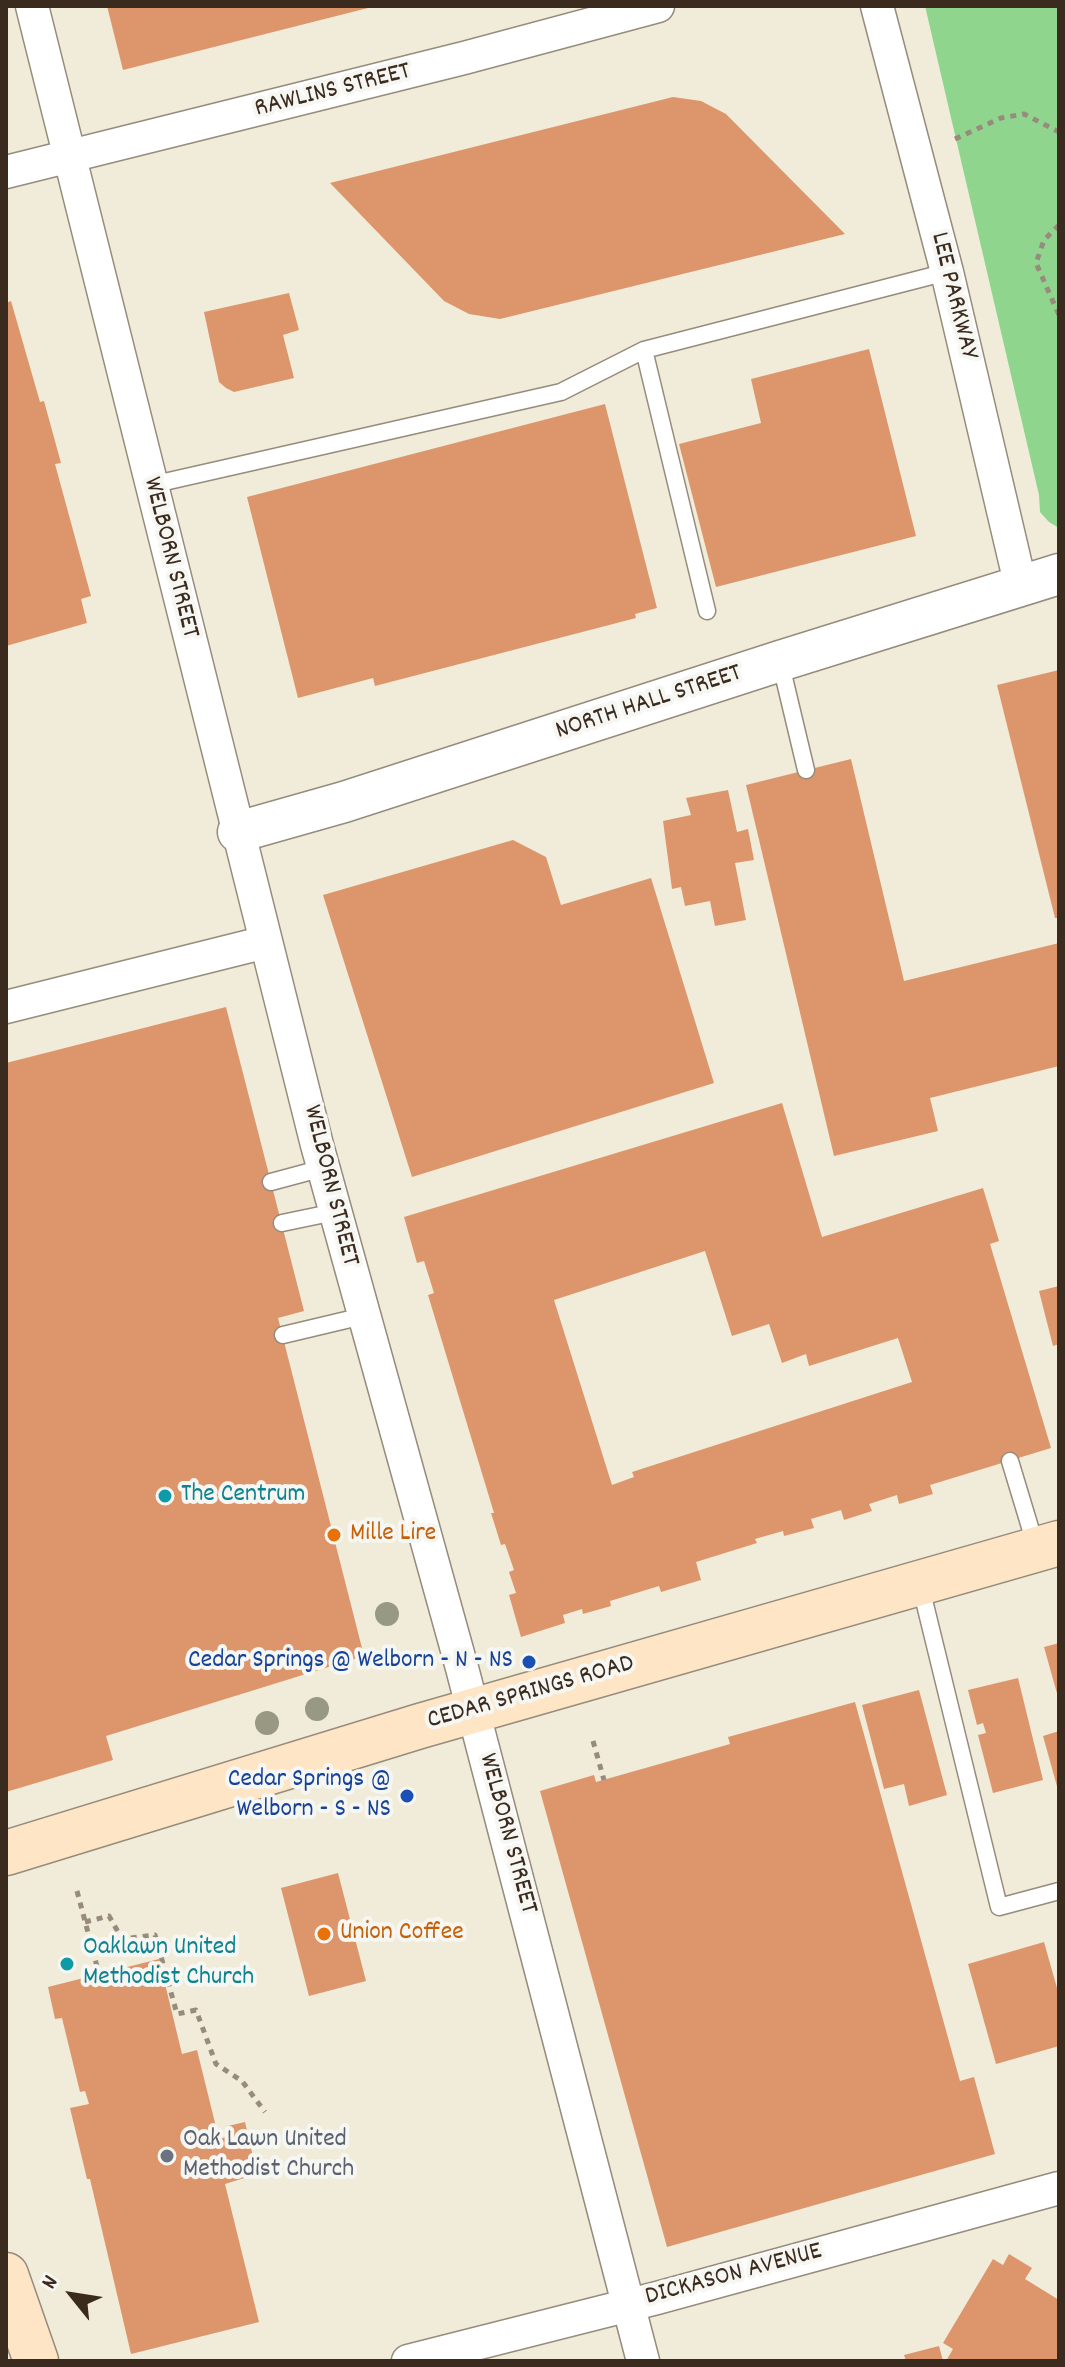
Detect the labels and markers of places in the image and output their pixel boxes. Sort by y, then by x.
place label: The Centrum [181,1480,305,1512]
marker: The Centrum [156,1487,174,1505]
place label: Mille Lire [350,1519,436,1551]
marker: Mille Lire [325,1526,343,1544]
place label: Cedar Springs @ Welborn - N - NS [188,1646,513,1678]
marker: Cedar Springs @ Welborn - N - NS [520,1653,538,1671]
place label: Cedar Springs @ Welborn - S - NS [228,1765,391,1826]
marker: Cedar Springs @ Welborn - S - NS [398,1787,416,1805]
place label: Union Coffee [340,1918,464,1950]
marker: Union Coffee [315,1925,333,1943]
place label: Oaklawn United Methodist Church [83,1933,254,1994]
marker: Oaklawn United Methodist Church [58,1955,76,1973]
place label: Oak Lawn United Methodist Church [183,2125,354,2186]
marker: Oak Lawn United Methodist Church [158,2147,176,2165]

